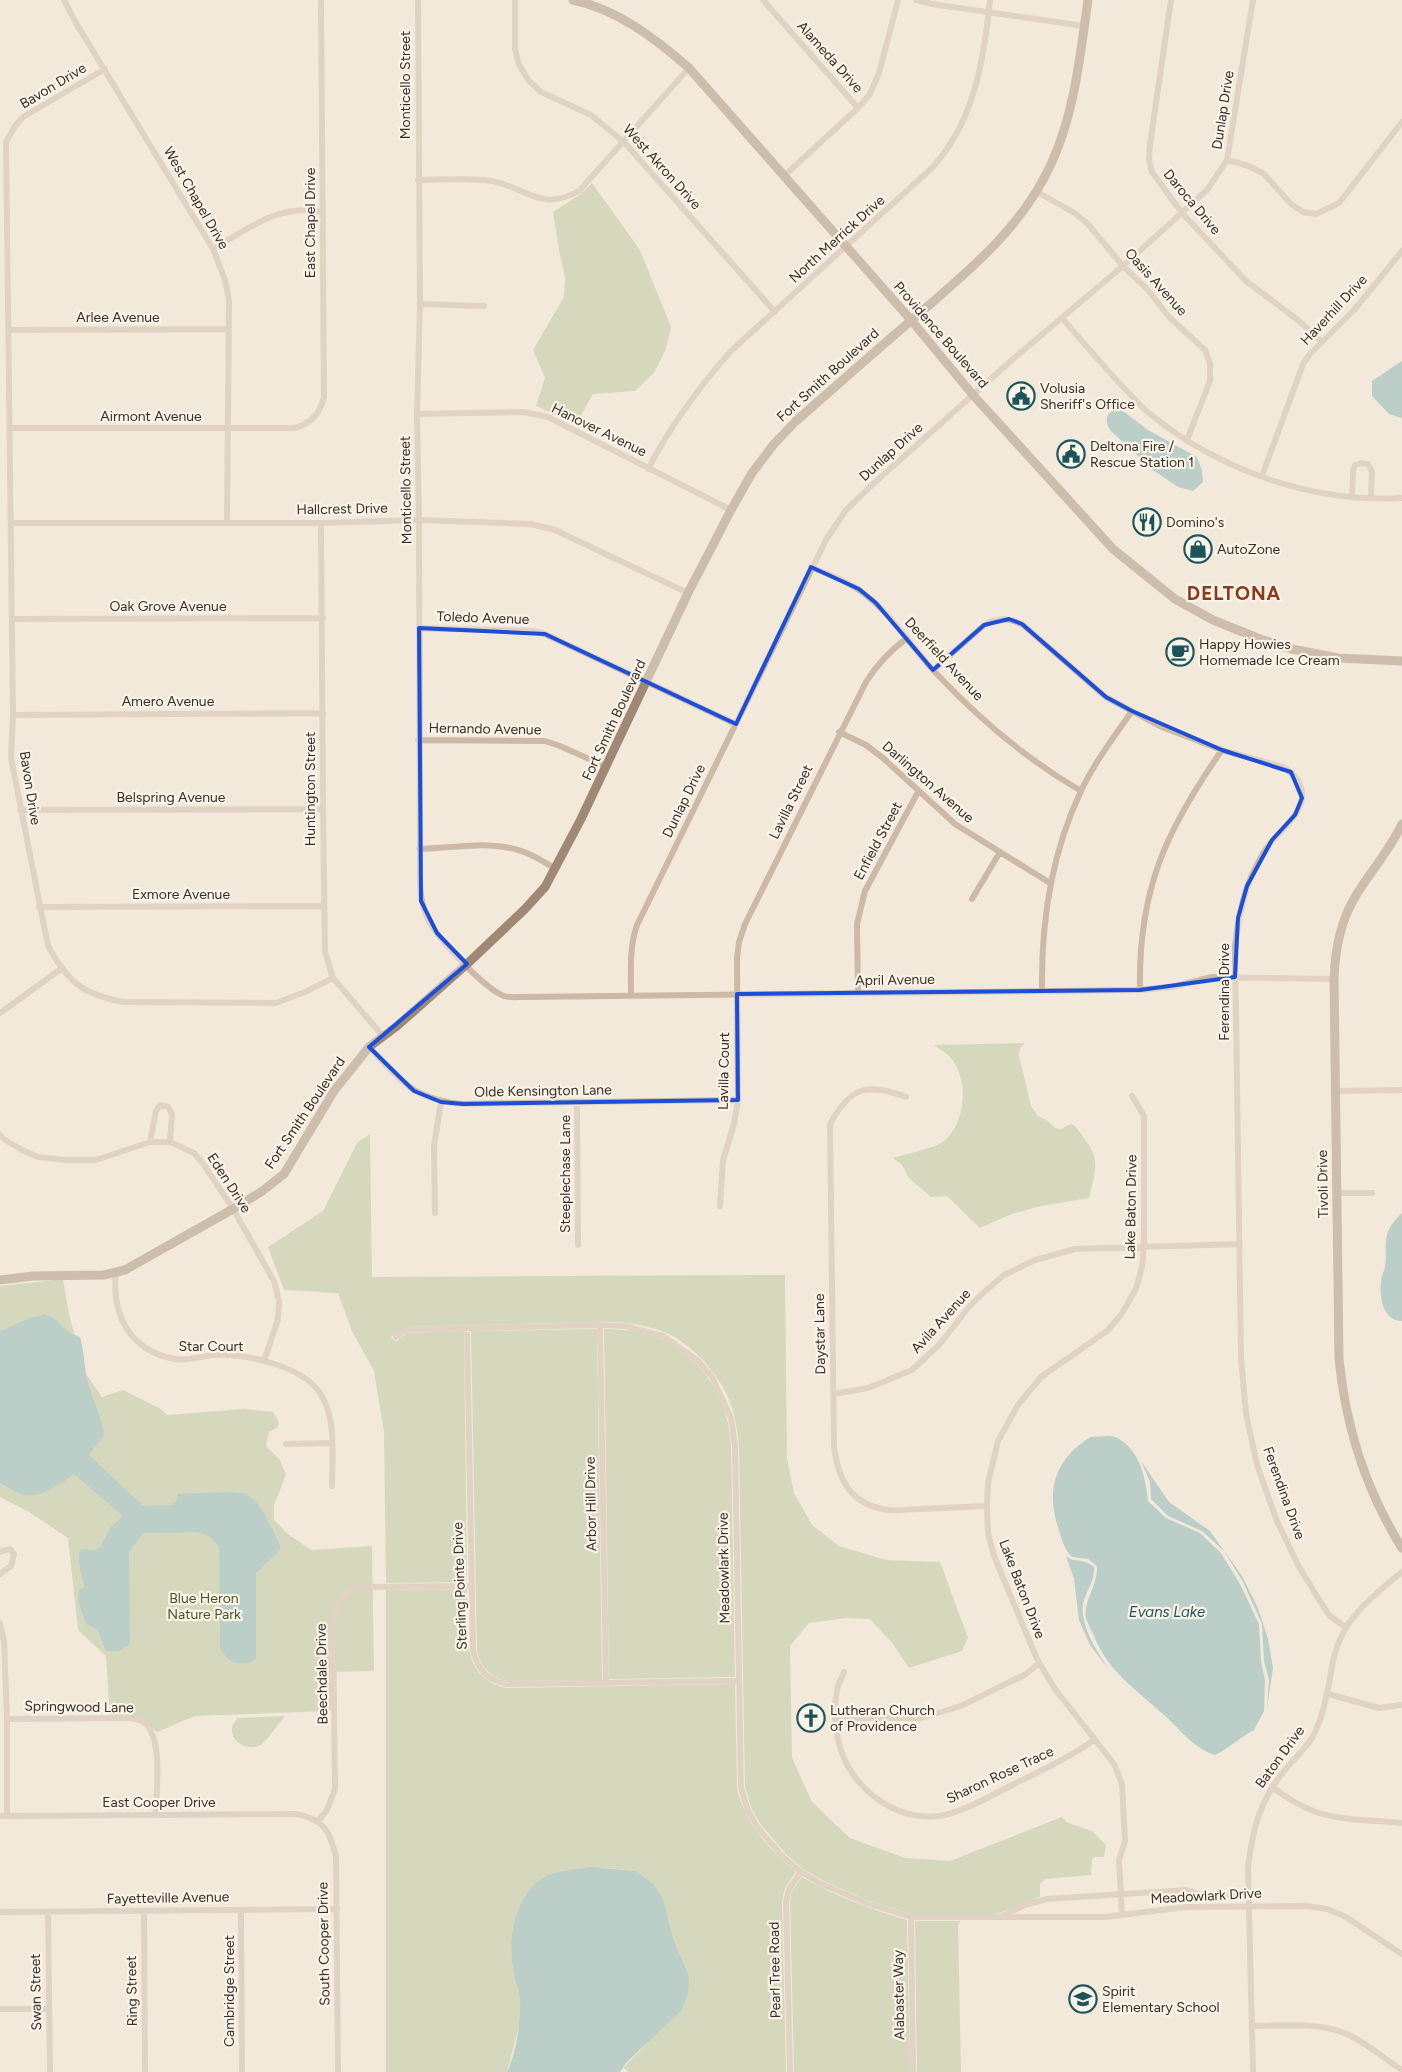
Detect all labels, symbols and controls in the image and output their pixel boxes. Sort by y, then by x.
street label: Alameda Drive [793,18,867,97]
street label: Monticello Street [397,31,414,139]
street label: Bavon Drive [17,59,90,112]
street label: Dunlap Drive [1208,69,1238,151]
street label: West Akron Drive [619,121,705,213]
street label: West Chapel Drive [160,144,232,253]
street label: Daroca Drive [1160,166,1225,238]
street label: East Chapel Drive [302,167,319,278]
street label: North Merrick Drive [786,191,889,286]
street label: Oasis Avenue [1121,245,1191,320]
street label: Haverhill Drive [1297,271,1371,349]
street label: Providence Boulevard [890,278,992,392]
street label: Arlee Avenue [76,309,160,326]
street label: Fort Smith Boulevard [773,325,883,425]
place label: Volusia Sheriff's Office [1040,380,1135,413]
public building icon: Volusia Sheriff's Office [1006,381,1036,411]
street label: Hanover Avenue [549,400,650,461]
street label: Airmont Avenue [100,408,202,425]
street label: Dunlap Drive [856,419,927,485]
street label: Monticello Street [397,436,415,544]
place label: Deltona Fire / Rescue Station 1 [1090,438,1194,471]
public building icon: Deltona Fire / Rescue Station 1 [1056,439,1086,469]
street label: Hallcrest Drive [296,500,388,518]
restaurant icon: Domino's [1132,507,1162,537]
place label: Domino's [1166,514,1224,531]
shop icon: AutoZone [1183,534,1213,564]
place label: AutoZone [1217,541,1281,558]
district label: DELTONA [1187,582,1281,605]
street label: Oak Grove Avenue [109,598,227,615]
street label: Toledo Avenue [436,608,530,628]
street label: Deerfield Avenue [901,614,987,704]
place label: Happy Howies Homemade Ice Cream [1199,636,1340,669]
cafe icon: Happy Howies Homemade Ice Cream [1165,637,1195,667]
street label: Fort Smith Boulevard [578,657,650,783]
street label: Amero Avenue [122,693,215,710]
street label: Hernando Avenue [428,720,542,738]
street label: Huntington Street [302,732,319,846]
street label: Darlington Avenue [879,738,978,827]
street label: Bavon Drive [16,750,44,826]
street label: Dunlap Drive [659,761,709,840]
street label: Lavilla Street [766,762,816,842]
street label: Belspring Avenue [117,789,226,806]
street label: Enfield Street [850,799,906,883]
street label: Exmore Avenue [132,886,230,903]
street label: Ferendina Drive [1216,943,1233,1041]
street label: April Avenue [855,971,935,989]
street label: Lavilla Court [715,1032,733,1110]
street label: Fort Smith Boulevard [261,1054,349,1172]
street label: Olde Kensington Lane [474,1081,612,1101]
street label: Steeplechase Lane [557,1115,574,1233]
street label: Tivoli Drive [1314,1149,1332,1218]
street label: Eden Drive [203,1150,255,1216]
street label: Lake Baton Drive [1122,1154,1140,1260]
street label: Avila Avenue [908,1285,975,1357]
street label: Daystar Lane [811,1293,829,1375]
street label: Star Court [178,1338,244,1355]
street label: Ferendina Drive [1259,1444,1309,1542]
street label: Arbor Hill Drive [582,1456,600,1551]
street label: Meadowlark Drive [715,1512,733,1624]
street label: Sterling Pointe Drive [449,1521,471,1650]
street label: Lake Baton Drive [995,1537,1049,1641]
park label: Blue Heron Nature Park [167,1590,241,1623]
water label: Evans Lake [1129,1603,1205,1621]
street label: Beechdale Drive [313,1623,331,1725]
street label: Springwood Lane [24,1698,134,1716]
place label: Lutheran Church of Providence [830,1702,935,1735]
church icon: Lutheran Church of Providence [796,1703,826,1733]
street label: Baton Drive [1252,1722,1308,1791]
street label: Sharon Rose Trace [944,1743,1057,1807]
street label: East Cooper Drive [102,1794,216,1811]
street label: South Cooper Drive [314,1882,334,2006]
street label: Meadowlark Drive [1150,1885,1262,1907]
street label: Fayetteville Avenue [107,1888,230,1908]
street label: Pearl Tree Road [766,1921,784,2019]
street label: Cambridge Street [221,1935,238,2047]
street label: Alabaster Way [890,1949,908,2040]
street label: Swan Street [27,1953,45,2031]
street label: Ring Street [123,1956,141,2026]
place label: Spirit Elementary School [1102,1983,1220,2016]
school or university icon: Spirit Elementary School [1068,1984,1098,2014]

